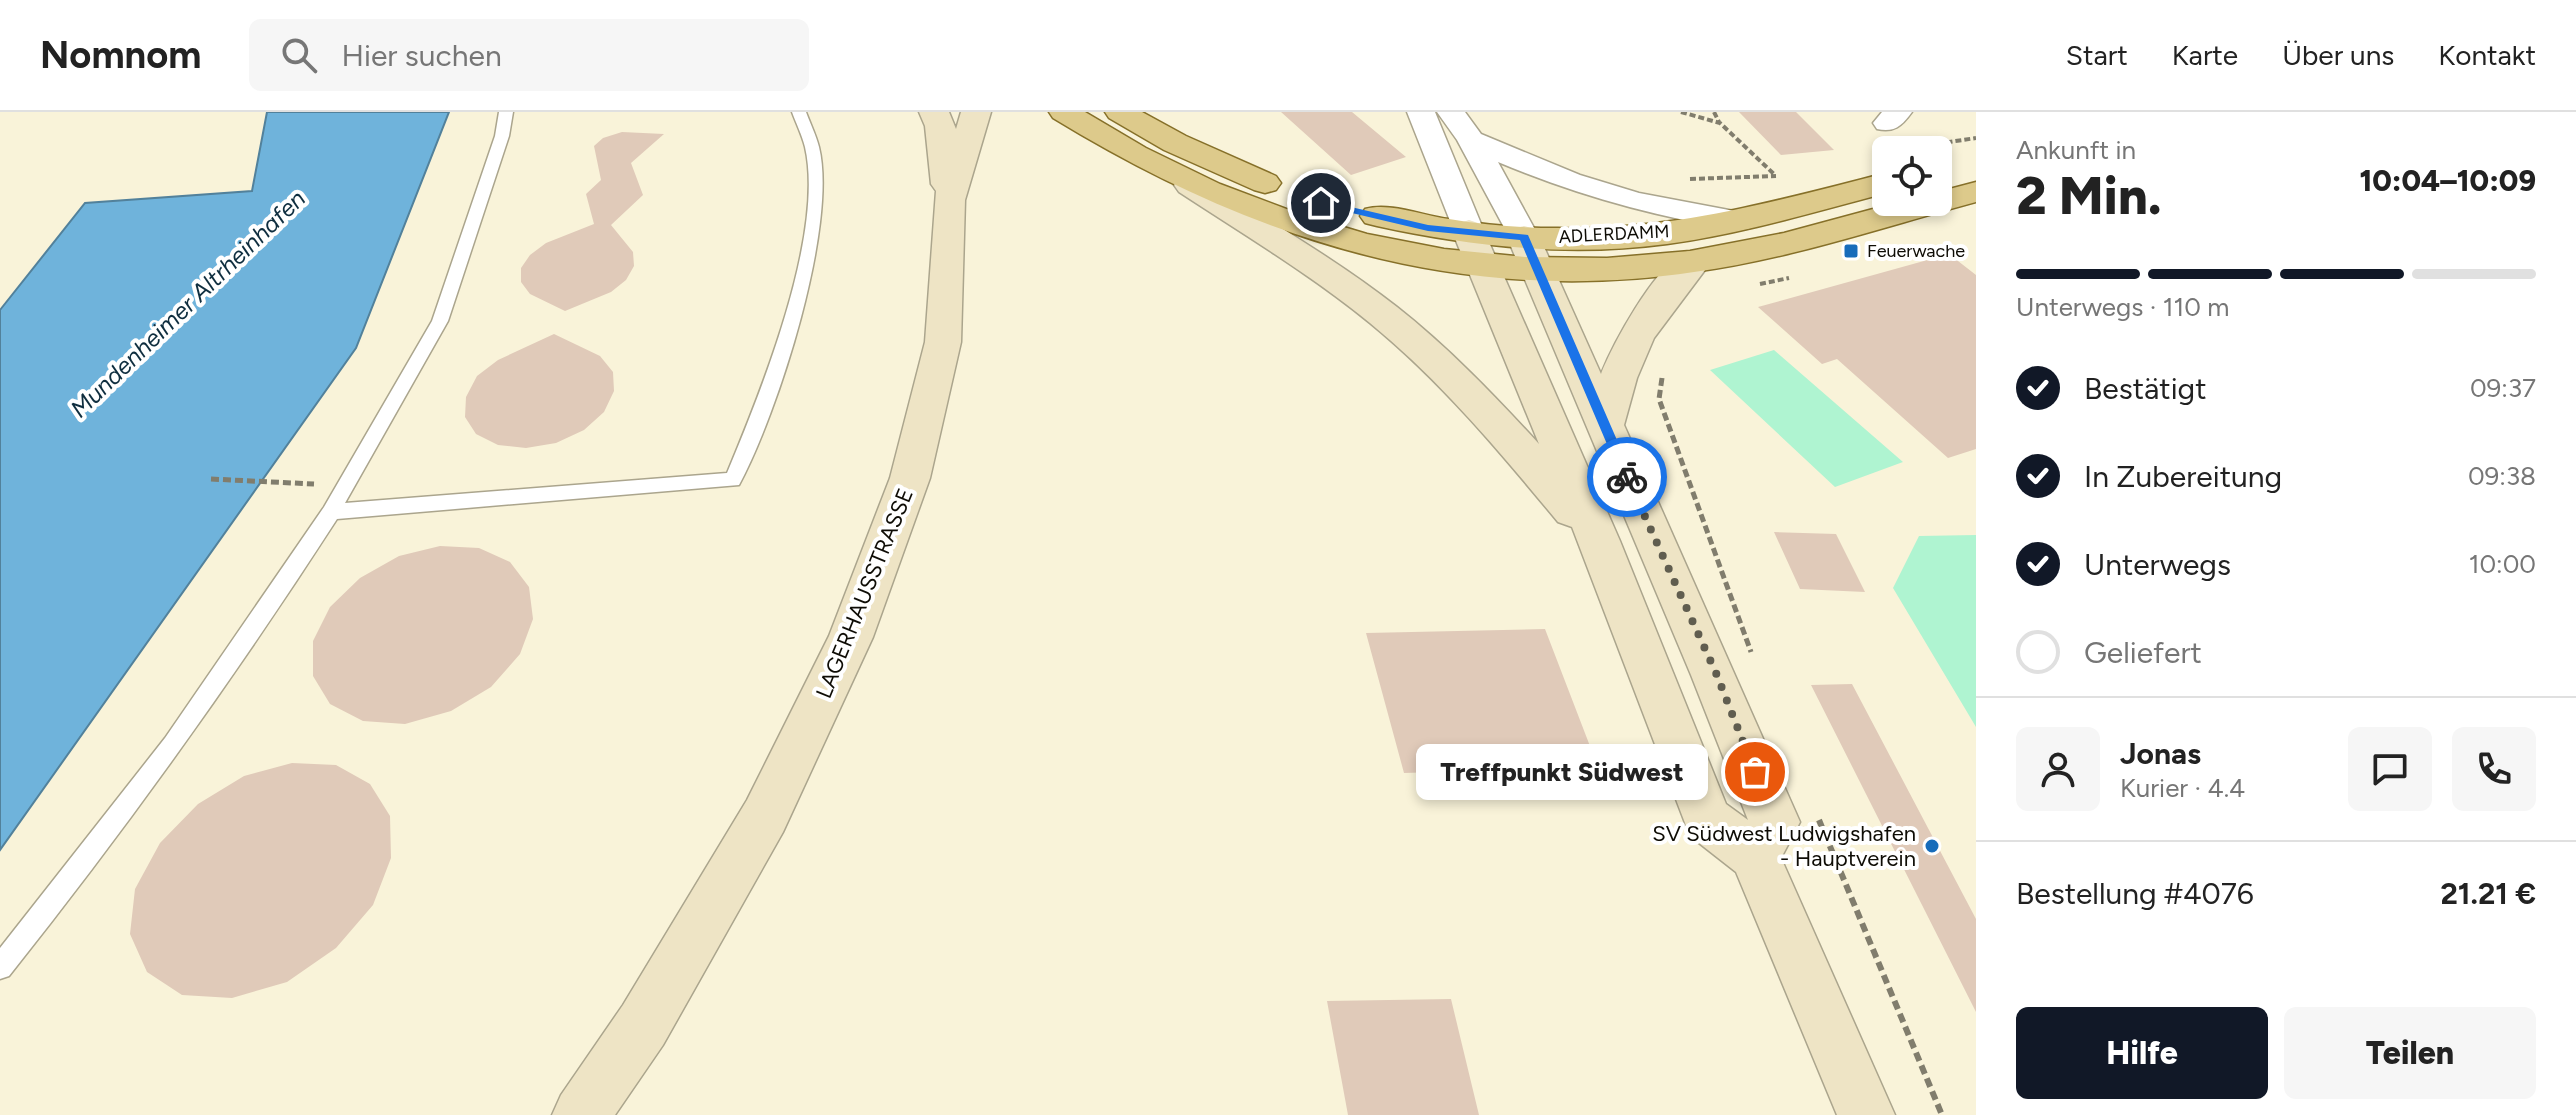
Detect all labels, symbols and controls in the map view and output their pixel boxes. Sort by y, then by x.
search box [249,19,809,91]
text: Nomnom [40,32,201,78]
icon: search [277,33,321,77]
text: Hier suchen [341,37,502,74]
text: Start [2066,38,2128,72]
text: Karte [2172,38,2238,72]
text: Über uns [2282,38,2394,72]
text: Kontakt [2438,38,2536,72]
text: Ankunft in [2016,134,2136,166]
map controls [1872,136,1952,216]
button: locate [1872,136,1952,216]
text: 10:04–10:09 [2360,162,2536,199]
text: 2 Min. [2016,165,2162,227]
pin [1287,169,1355,237]
icon: home [1299,181,1343,225]
water label: Mundenheimer Altrheinhafen [64,184,311,423]
street label: ADLERDAMM [1558,220,1670,248]
place label: Feuerwache [1867,240,1965,262]
marker: Feuerwache [1842,242,1860,260]
text: Unterwegs · 110 m [2016,291,2229,323]
icon: check [2016,366,2060,410]
text: Bestätigt [2084,370,2207,407]
text: 09:37 [2470,372,2536,404]
courier [1587,437,1667,517]
icon: check [2016,454,2060,498]
icon: bike [1605,455,1649,499]
text: In Zubereitung [2084,458,2282,495]
text: 09:38 [2468,460,2536,492]
street label: LAGERHAUSSTRASSE [810,484,919,702]
icon: check [2016,542,2060,586]
text: Unterwegs [2084,546,2231,583]
text: 10:00 [2469,548,2536,580]
text: Geliefert [2084,634,2202,671]
button: person [2016,727,2100,811]
button: chat [2348,727,2432,811]
button: phone [2452,727,2536,811]
text: Jonas [2120,735,2201,772]
pin [1721,738,1789,806]
callout: Treffpunkt Südwest [1415,744,1707,800]
icon: bag [1733,750,1777,794]
text: Treffpunkt Südwest [1440,756,1684,788]
text: Kurier · 4.4 [2120,772,2245,804]
place label: SV Südwest Ludwigshafen - Hauptverein [1652,820,1916,872]
marker: SV Südwest Ludwigshafen - Hauptverein [1923,837,1941,855]
text: Bestellung #4076 [2016,875,2254,912]
text: 21.21 € [2441,875,2536,912]
button: Hilfe [2016,1007,2268,1099]
button: Teilen [2284,1007,2536,1099]

